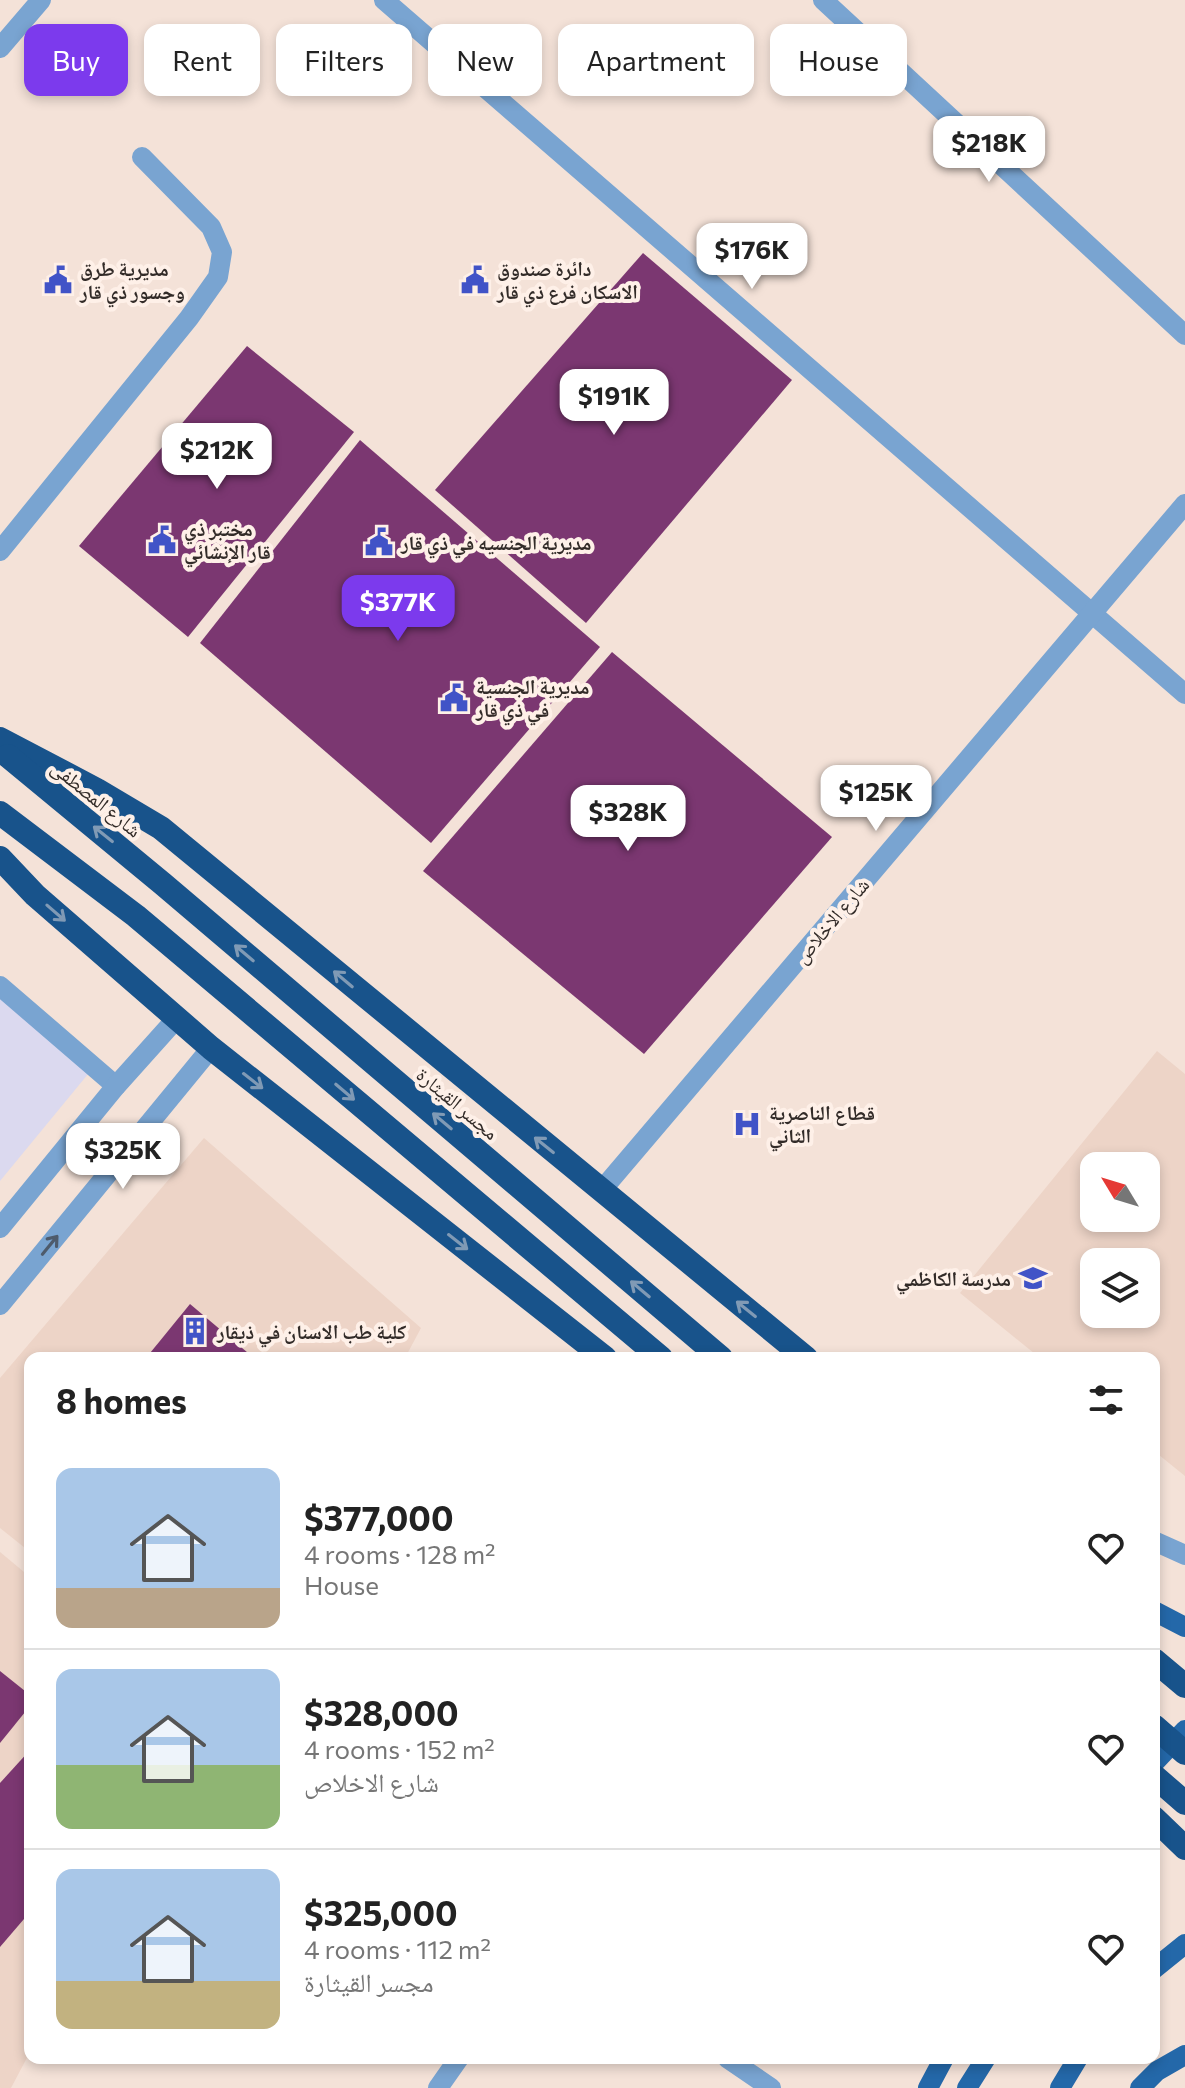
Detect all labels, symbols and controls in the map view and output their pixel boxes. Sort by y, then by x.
chip: Buy [24,24,128,96]
chip: Rent [144,24,260,96]
chip: Filters [276,24,412,96]
chip: New [428,24,542,96]
chip: Apartment [558,24,754,96]
chip: House [770,24,907,96]
pin: $218K [933,116,1045,184]
text: $218K [951,126,1027,157]
pin: $176K [696,223,808,291]
text: $176K [714,233,790,264]
place label: مديرية طرق وجسور ذي قار [79,256,185,308]
place label: دائرة صندوق الاسكان فرع ذي قار [496,256,638,308]
public building icon: مديرية طرق وجسور ذي قار [43,265,73,295]
public building icon: دائرة صندوق الاسكان فرع ذي قار [460,265,490,295]
pin: $191K [558,369,670,437]
text: $191K [578,379,650,410]
pin: $212K [161,423,273,491]
text: $212K [180,433,254,464]
place label: مختبر ذي قار الإنشائي [184,516,271,568]
public building icon: مختبر ذي قار الإنشائي [147,525,177,555]
public building icon: مديرية الجنسيه في ذي قار [364,527,394,557]
place label: مديرية الجنسيه في ذي قار [400,530,591,559]
pin: $377K [342,575,454,643]
text: $377K [360,585,436,616]
place label: مديرية الجنسية في ذي قار [475,674,589,726]
public building icon: مديرية الجنسية في ذي قار [439,683,469,713]
street label: شارع المصطفى [46,754,147,843]
pin: $125K [820,765,932,833]
text: $125K [839,775,913,806]
pin: $328K [572,785,684,853]
text: $328K [589,795,667,826]
one-way arrow [93,826,114,843]
street label: شارع الاخلاص [788,873,875,969]
one-way arrow [45,904,65,922]
one-way arrow [234,944,255,962]
one-way arrow [333,971,354,989]
street label: مجسر القيثارة [412,1062,504,1144]
one-way arrow [242,1073,263,1090]
one-way arrow [335,1083,355,1101]
place label: قطاع الناصرية الثاني [769,1100,875,1152]
hospital icon: قطاع الناصرية الثاني [732,1109,762,1139]
one-way arrow [433,1112,453,1130]
pin: $325K [67,1123,179,1191]
text: $325K [84,1133,162,1164]
one-way arrow [534,1136,555,1153]
north arrow [1080,1152,1160,1232]
map controls [1080,1152,1160,1328]
one-way arrow [447,1234,468,1251]
one-way arrow [41,1235,58,1256]
button: layers [1080,1248,1160,1328]
school or university icon: مدرسة الكاظمي [1018,1263,1048,1293]
place label: مدرسة الكاظمي [896,1266,1011,1295]
one-way arrow [631,1280,651,1298]
one-way arrow [736,1300,757,1318]
building icon: كلية طب الاسنان في ذيقار [180,1316,210,1346]
place label: كلية طب الاسنان في ذيقار [216,1319,407,1348]
icon: filters [1084,1378,1128,1422]
text: 8 homes [56,1379,187,1421]
text: $377,000 [304,1496,454,1538]
icon: home [120,1500,216,1596]
icon: heart [1084,1526,1128,1570]
text: 4 rooms · 128 m² [304,1538,496,1569]
text: House [304,1569,379,1600]
text: $328,000 [304,1691,459,1733]
icon: home [120,1701,216,1797]
icon: heart [1084,1727,1128,1771]
text: 4 rooms · 152 m² [304,1733,495,1764]
text: شارع الاخلاص [304,1766,439,1797]
text: $325,000 [304,1891,458,1933]
icon: home [120,1901,216,1997]
icon: heart [1084,1927,1128,1971]
text: 4 rooms · 112 m² [304,1933,491,1964]
text: مجسر القيثارة [304,1966,434,1997]

